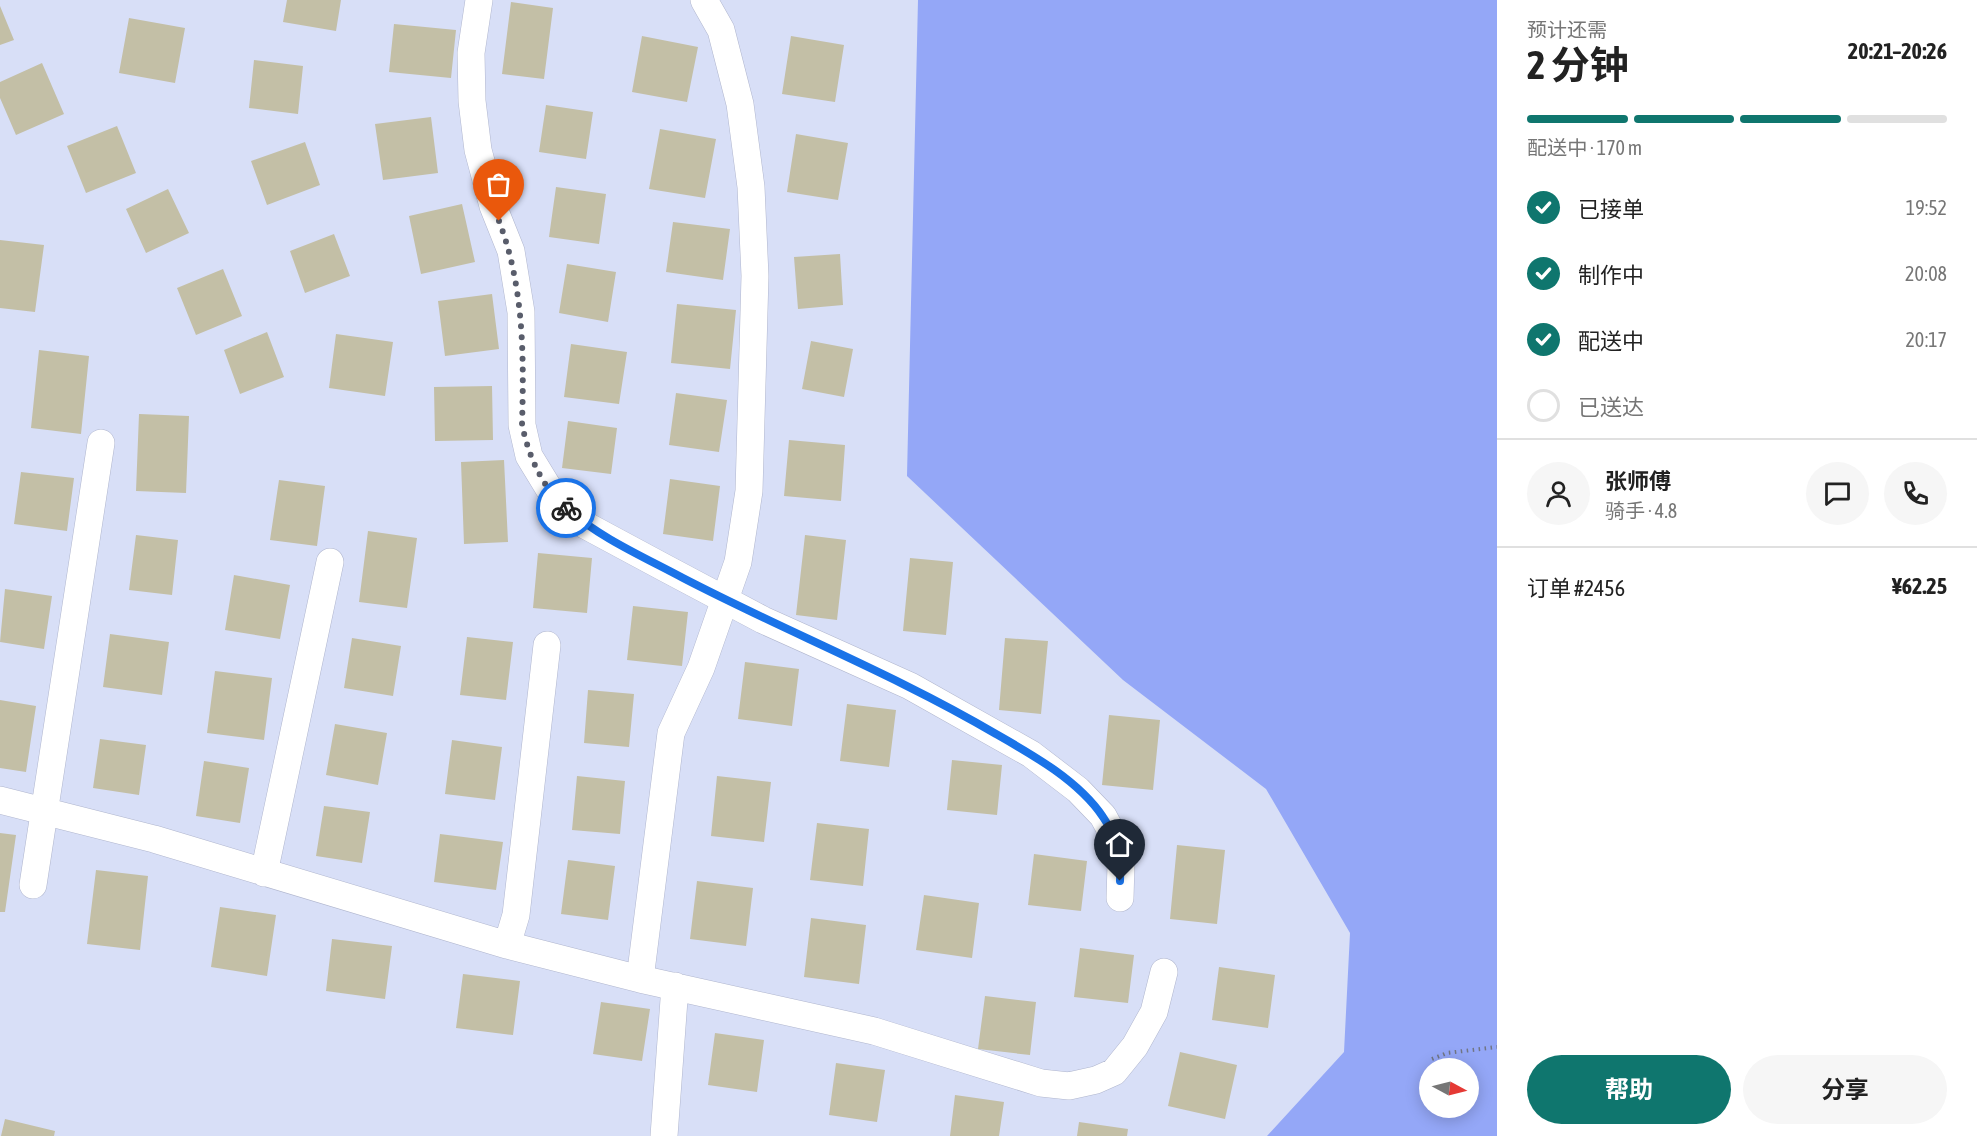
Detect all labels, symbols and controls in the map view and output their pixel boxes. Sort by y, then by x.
text: 预计还需 [1527,18,1607,41]
text: 20:21–20:26 [1848,38,1947,64]
text: 2 分钟 [1527,43,1629,87]
text: 配送中 · 170 m [1527,136,1642,159]
pin [473,159,524,221]
icon: bag [482,168,515,201]
icon: check [1527,191,1560,224]
text: 已接单 [1578,196,1644,222]
text: 19:52 [1906,196,1947,219]
icon: check [1527,257,1560,290]
text: 制作中 [1578,262,1644,288]
text: 20:08 [1905,262,1947,285]
icon: check [1527,323,1560,356]
text: 配送中 [1578,328,1644,354]
text: 20:17 [1905,328,1947,351]
text: 已送达 [1578,394,1644,420]
button: person [1527,462,1590,525]
button: chat [1806,462,1869,525]
button: phone [1884,462,1947,525]
text: 张师傅 [1605,468,1671,494]
courier [536,478,596,538]
icon: bike [550,492,583,525]
text: 骑手 · 4.8 [1605,499,1677,522]
text: ¥62.25 [1892,573,1947,599]
text: 订单 #2456 [1527,575,1625,601]
pin [1094,819,1145,881]
icon: home [1103,828,1136,861]
button: 帮助 [1527,1055,1731,1124]
button: 分享 [1743,1055,1947,1124]
north arrow [1419,1058,1479,1118]
map controls [1419,1058,1479,1118]

